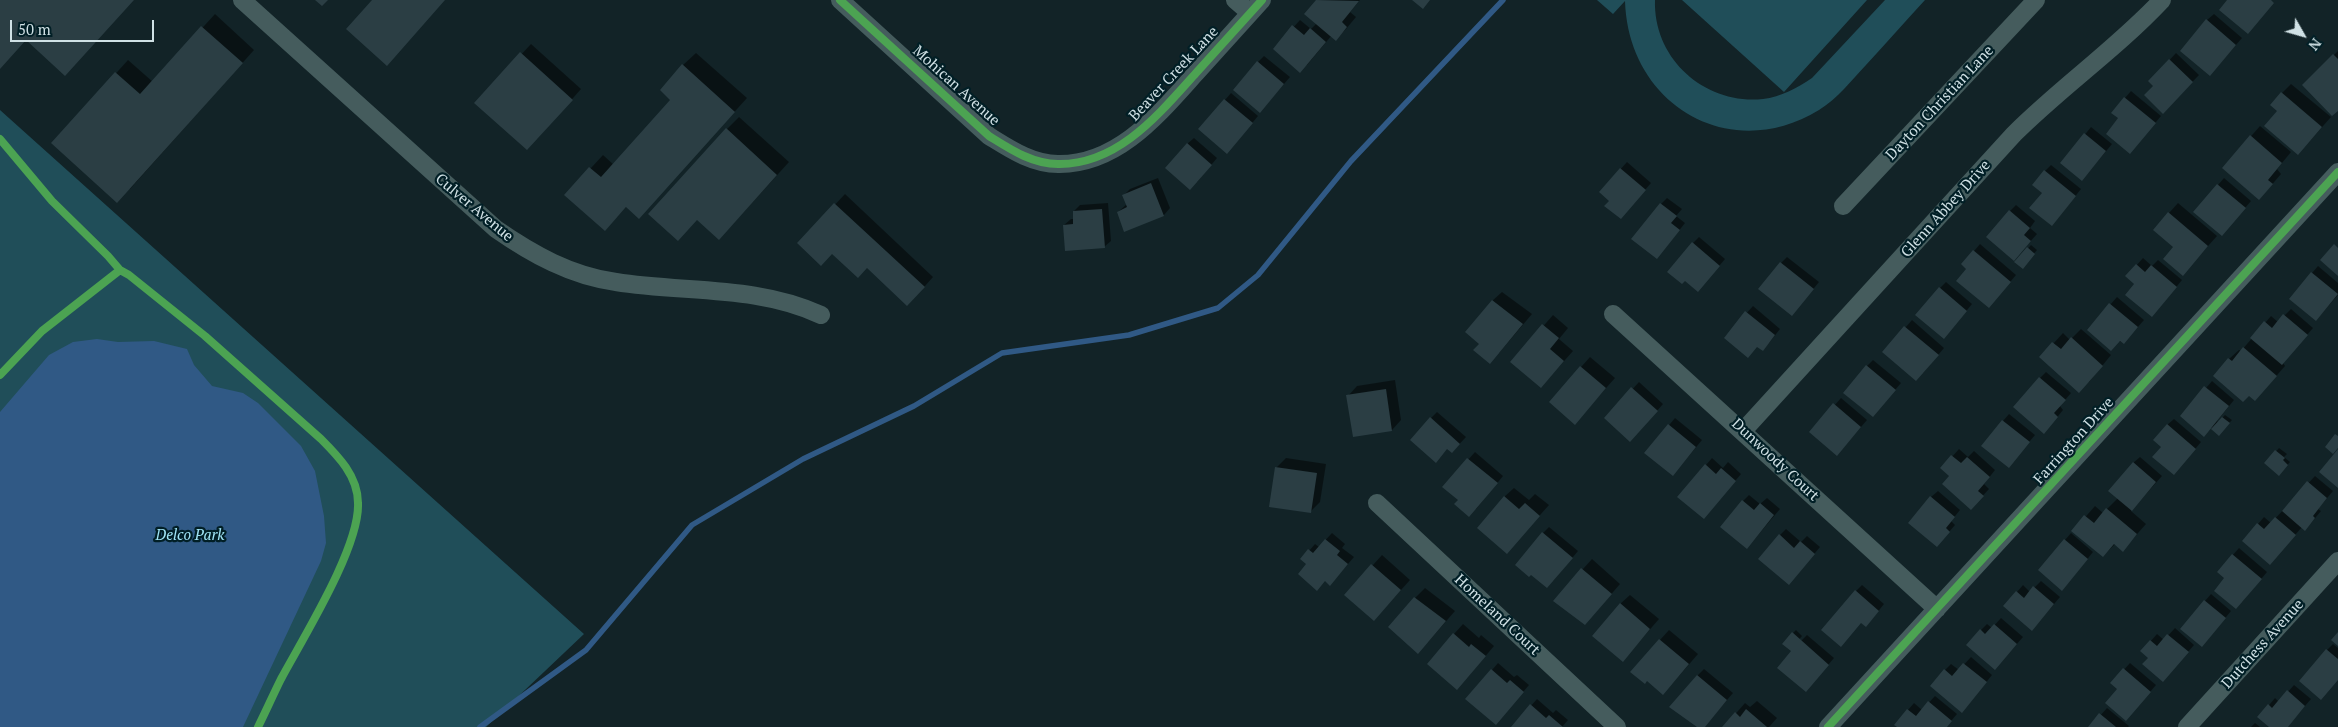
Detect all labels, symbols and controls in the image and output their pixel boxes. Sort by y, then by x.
scale bar [12,10,156,42]
north arrow [2278,10,2328,60]
text: 50 m [18,19,51,39]
street label: Beaver Creek Lane [1126,23,1222,125]
text: N [2304,35,2326,55]
street label: Mohican Avenue [909,42,1003,130]
street label: Dayton Christian Lane [1882,42,1998,164]
street label: Glenn Abbey Drive [1898,157,1994,261]
street label: Culver Avenue [431,170,517,246]
street label: Farrington Drive [2030,394,2118,488]
street label: Dunwoody Court [1728,415,1822,505]
park label: Delco Park [156,527,224,545]
street label: Homeland Court [1451,571,1543,659]
street label: Dutchess Avenue [2218,596,2308,692]

